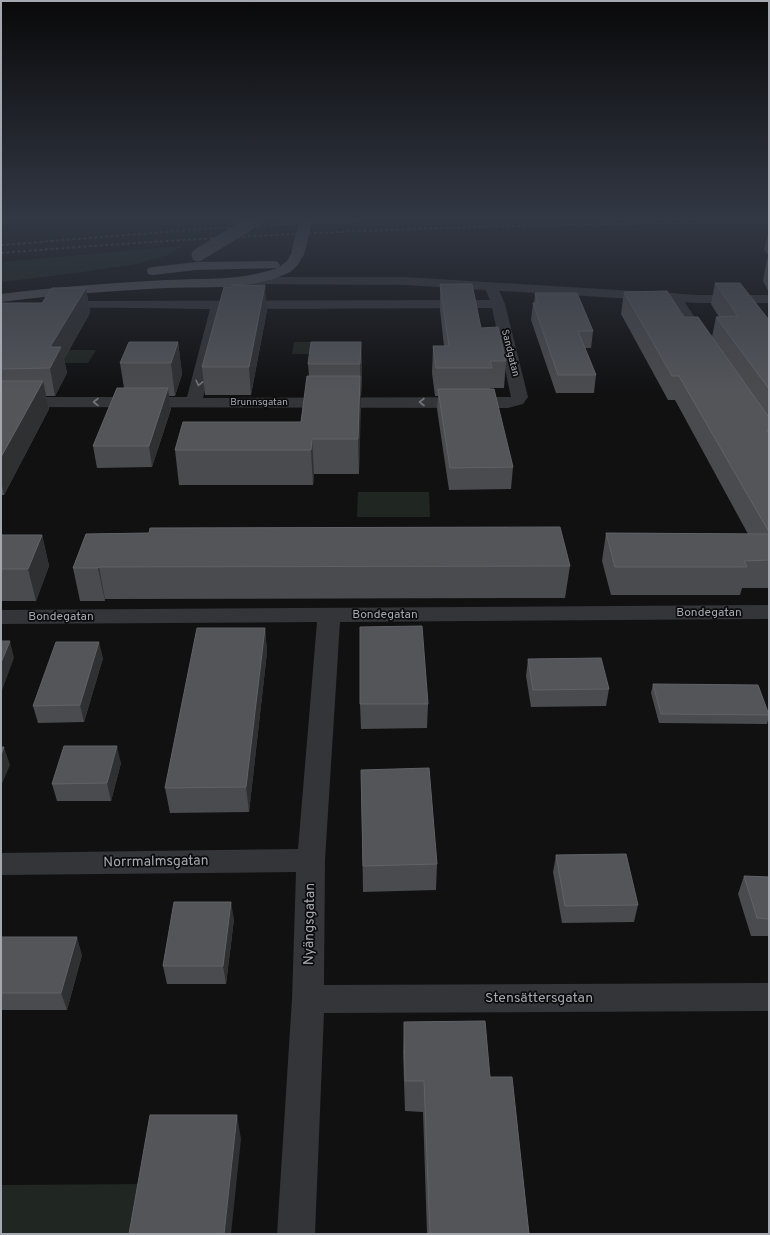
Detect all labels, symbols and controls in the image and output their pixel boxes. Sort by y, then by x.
street label: Sandgatan [498,328,522,378]
one-way arrow [195,380,203,387]
street label: Brunnsgatan [230,396,288,409]
one-way arrow [93,398,99,406]
one-way arrow [419,398,425,406]
street label: Bondegatan [676,605,742,621]
street label: Bondegatan [352,607,418,623]
street label: Bondegatan [28,609,94,625]
street label: Norrmalmsgatan [103,853,209,871]
street label: Nyängsgatan [301,883,319,965]
street label: Stensättersgatan [485,990,593,1007]

